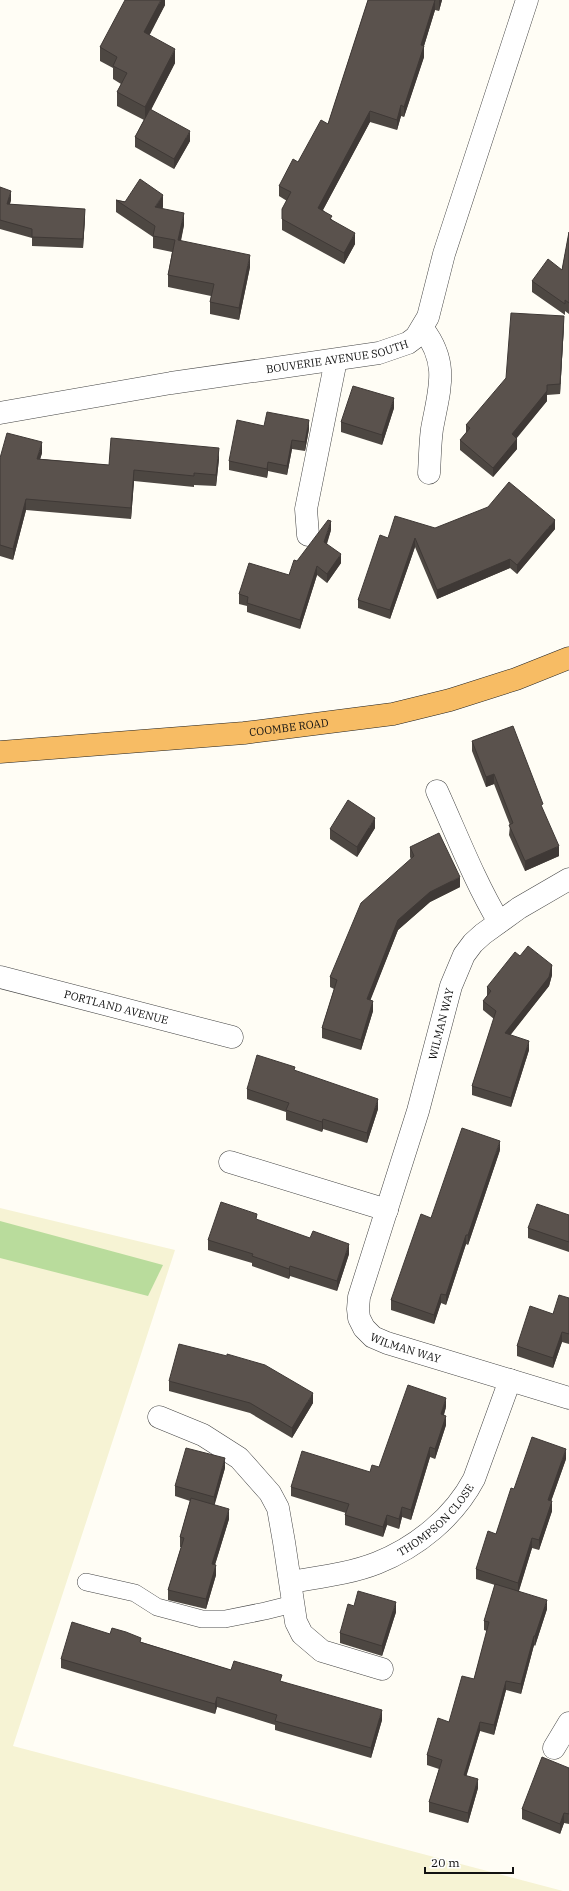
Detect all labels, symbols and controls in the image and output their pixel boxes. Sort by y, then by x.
street label: BOUVERIE AVENUE SOUTH [265,336,410,376]
street label: COOMBE ROAD [248,715,330,739]
street label: PORTLAND AVENUE [62,987,170,1027]
street label: WILMAN WAY [425,987,457,1061]
street label: WILMAN WAY [368,1330,442,1366]
street label: THOMPSON CLOSE [395,1481,477,1559]
scale bar [425,1849,513,1875]
text: 20 m [431,1855,460,1870]

